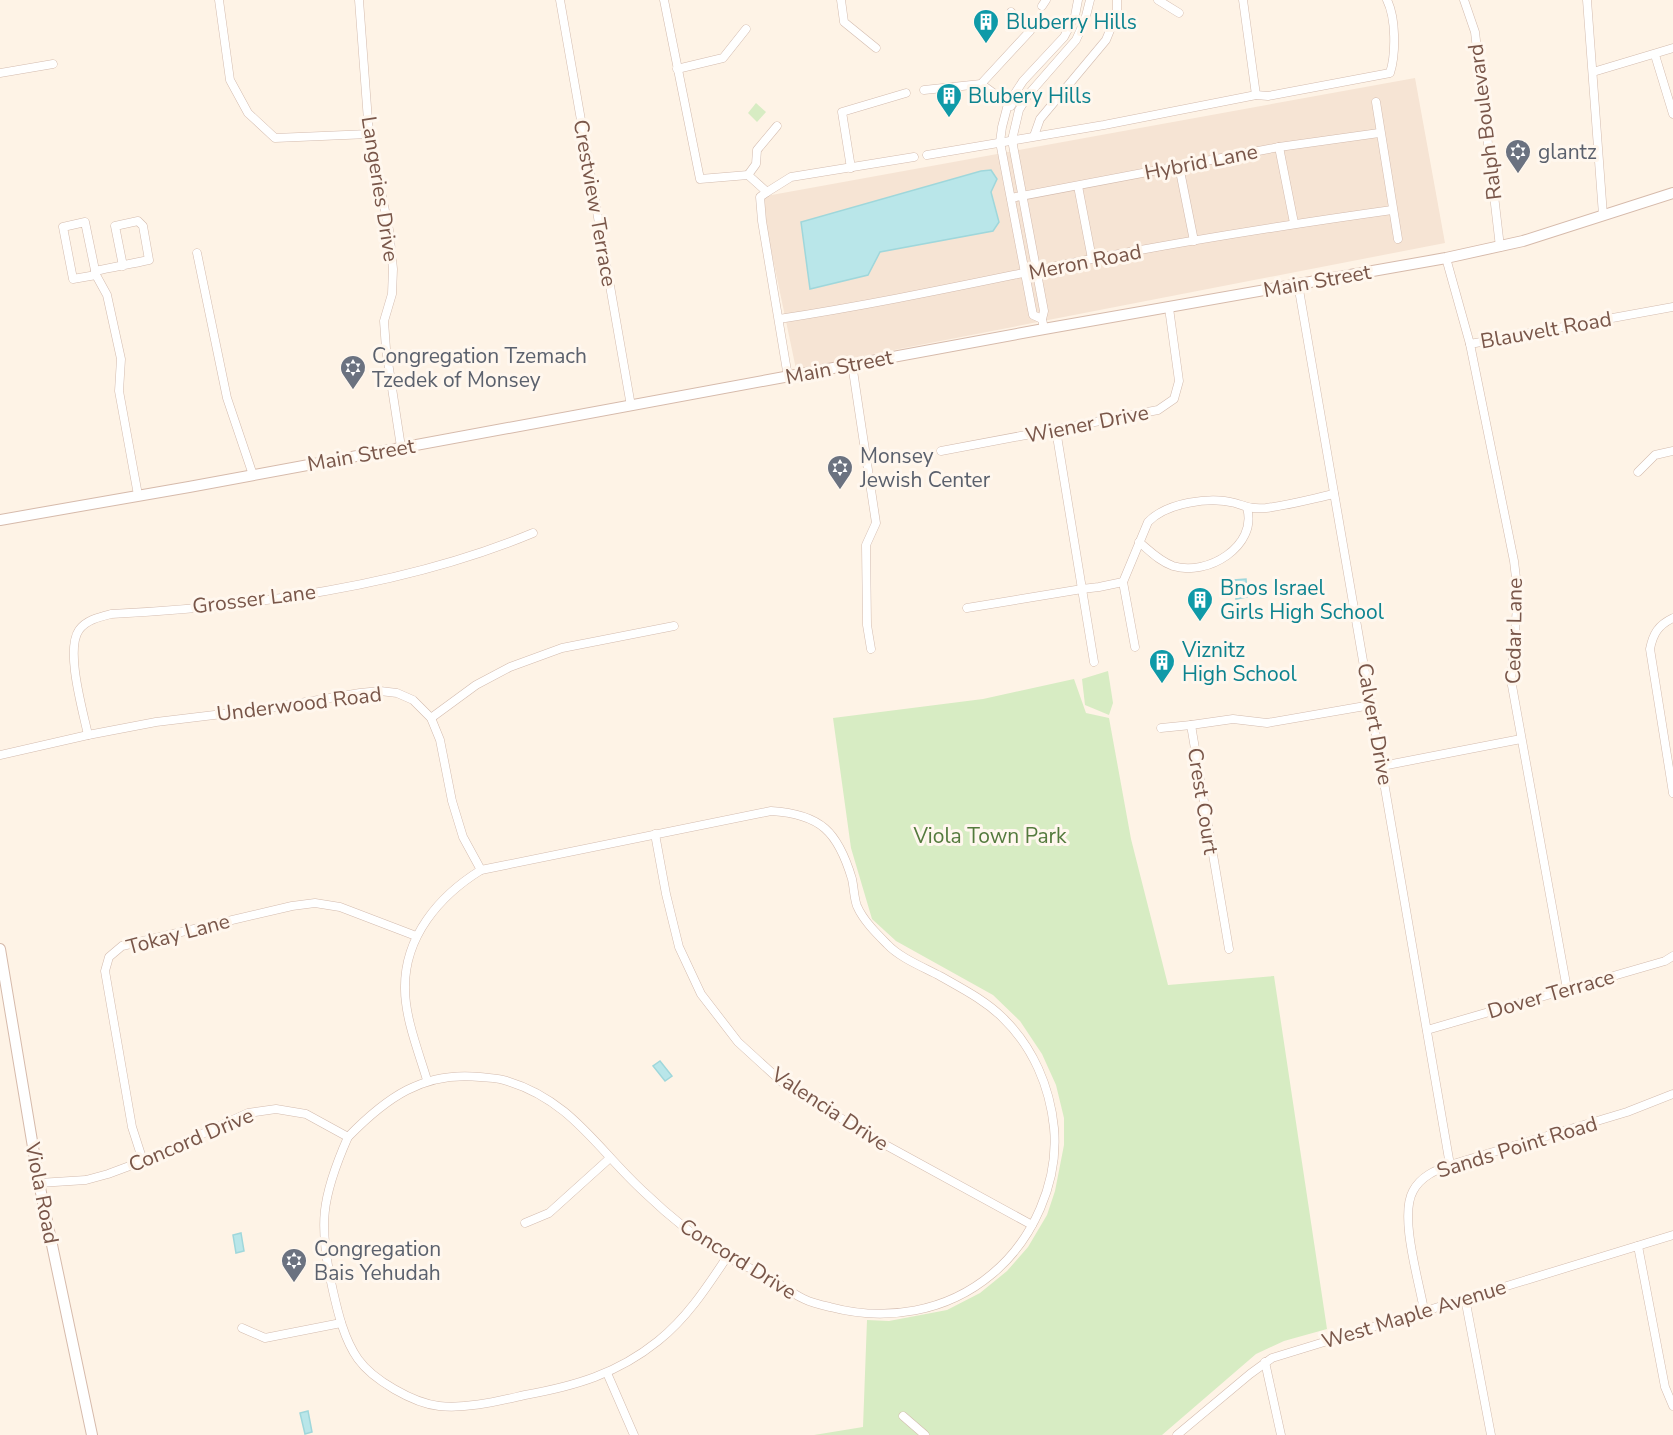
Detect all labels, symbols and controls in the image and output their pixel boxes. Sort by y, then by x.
building icon: Bluberry Hills [971,7,1001,45]
place label: Bluberry Hills [1006,8,1137,36]
street label: Ralph Boulevard [1462,42,1508,202]
building icon: Blubery Hills [934,81,964,119]
place label: Blubery Hills [968,82,1091,110]
street label: Langeries Drive [355,114,405,264]
street label: Crestview Terrace [567,117,623,289]
street label: Hybrid Lane [1142,137,1260,187]
synagogue icon: glantz [1503,137,1533,175]
place label: glantz [1538,138,1597,166]
street label: Meron Road [1026,237,1144,287]
street label: Main Street [1261,258,1374,304]
street label: Blauvelt Road [1478,305,1614,355]
place label: Congregation Tzemach Tzedek of Monsey [372,342,587,394]
street label: Main Street [783,343,896,391]
synagogue icon: Congregation Tzemach Tzedek of Monsey [338,353,368,391]
street label: Wiener Drive [1023,398,1151,450]
street label: Main Street [305,432,418,478]
place label: Monsey Jewish Center [859,442,991,494]
synagogue icon: Monsey Jewish Center [825,453,855,491]
place label: Bnos Israel Girls High School [1220,574,1385,626]
street label: Grosser Lane [191,578,317,620]
street label: Cedar Lane [1499,578,1529,684]
building icon: Bnos Israel Girls High School [1185,585,1215,623]
place label: Viznitz High School [1181,636,1297,688]
building icon: Viznitz High School [1147,647,1177,685]
street label: Calvert Drive [1351,661,1399,787]
street label: Underwood Road [215,680,383,728]
street label: Crest Court [1181,746,1225,857]
park label: Viola Town Park [912,822,1067,850]
street label: Tokay Lane [123,907,233,961]
street label: Dover Terrace [1484,963,1618,1025]
street label: Valencia Drive [765,1060,894,1157]
street label: Concord Drive [124,1101,258,1179]
street label: Sands Point Road [1433,1109,1601,1185]
street label: Viola Road [18,1139,66,1246]
street label: Concord Drive [674,1212,802,1306]
place label: Congregation Bais Yehudah [314,1235,441,1287]
synagogue icon: Congregation Bais Yehudah [279,1246,309,1284]
street label: West Maple Avenue [1318,1273,1510,1355]

